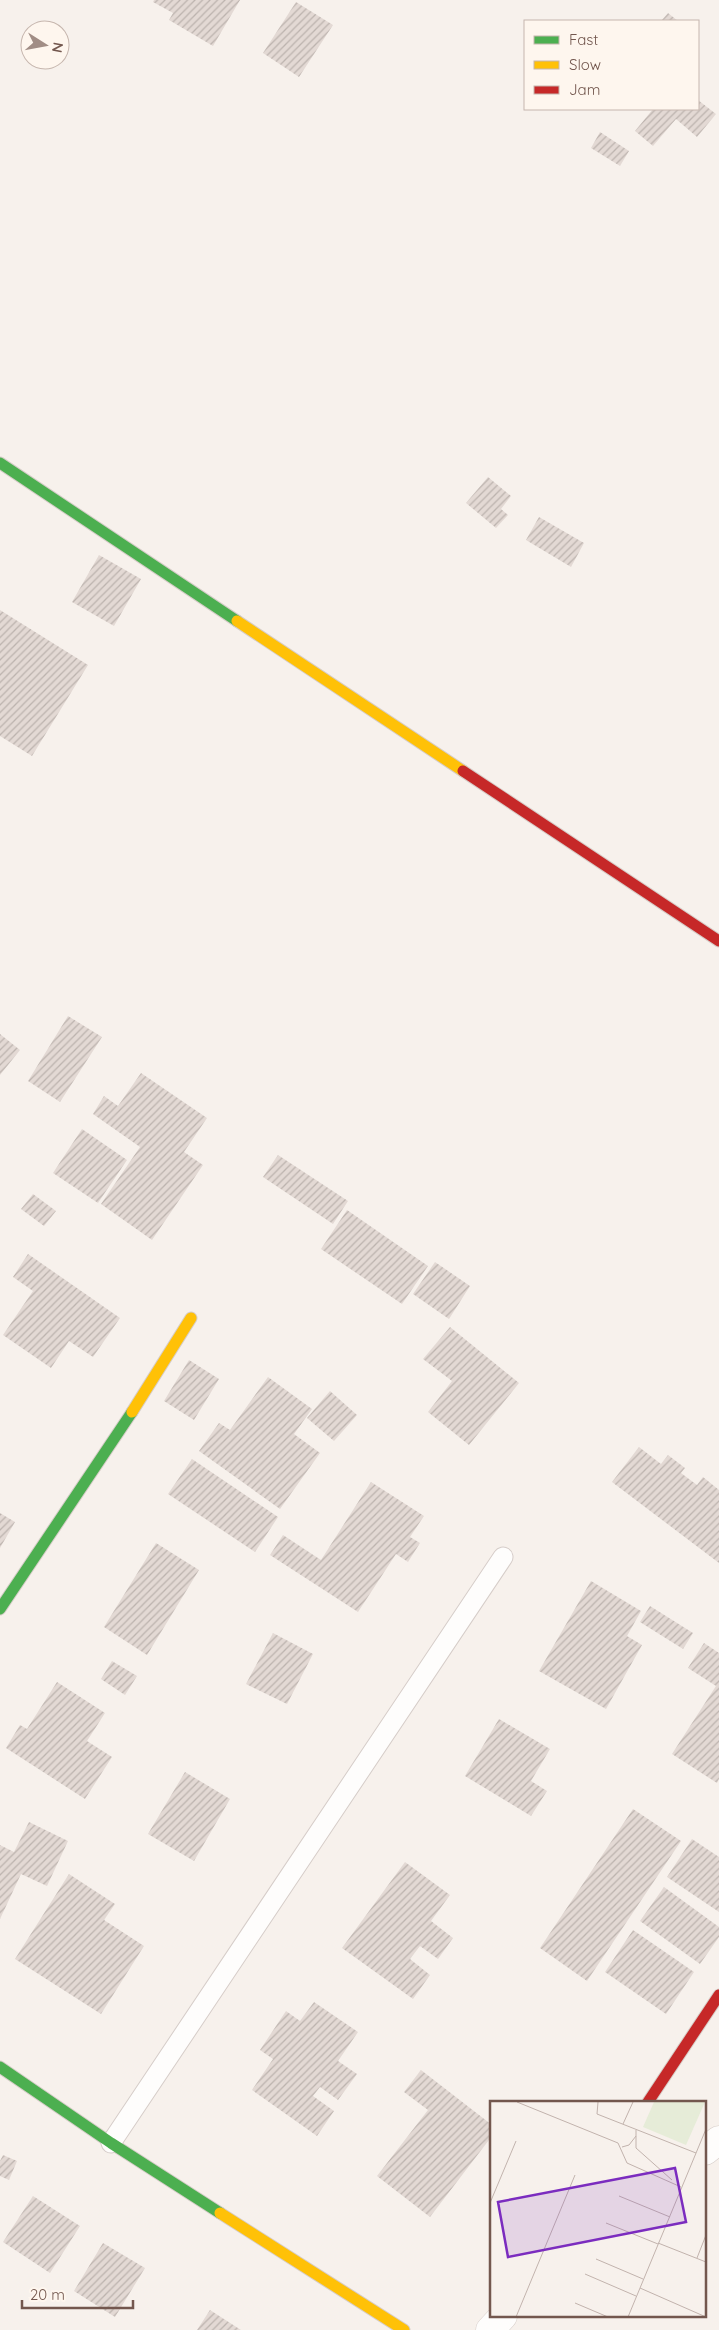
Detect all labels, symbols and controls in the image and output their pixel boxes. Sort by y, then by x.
north arrow [20,20,70,70]
legend [524,20,699,110]
text: Fast [569,30,598,49]
text: N [48,41,68,54]
text: Slow [569,55,601,74]
text: Jam [569,80,600,99]
inset map [490,2101,706,2318]
scale bar [22,2278,134,2310]
text: 20 m [30,2285,65,2304]

